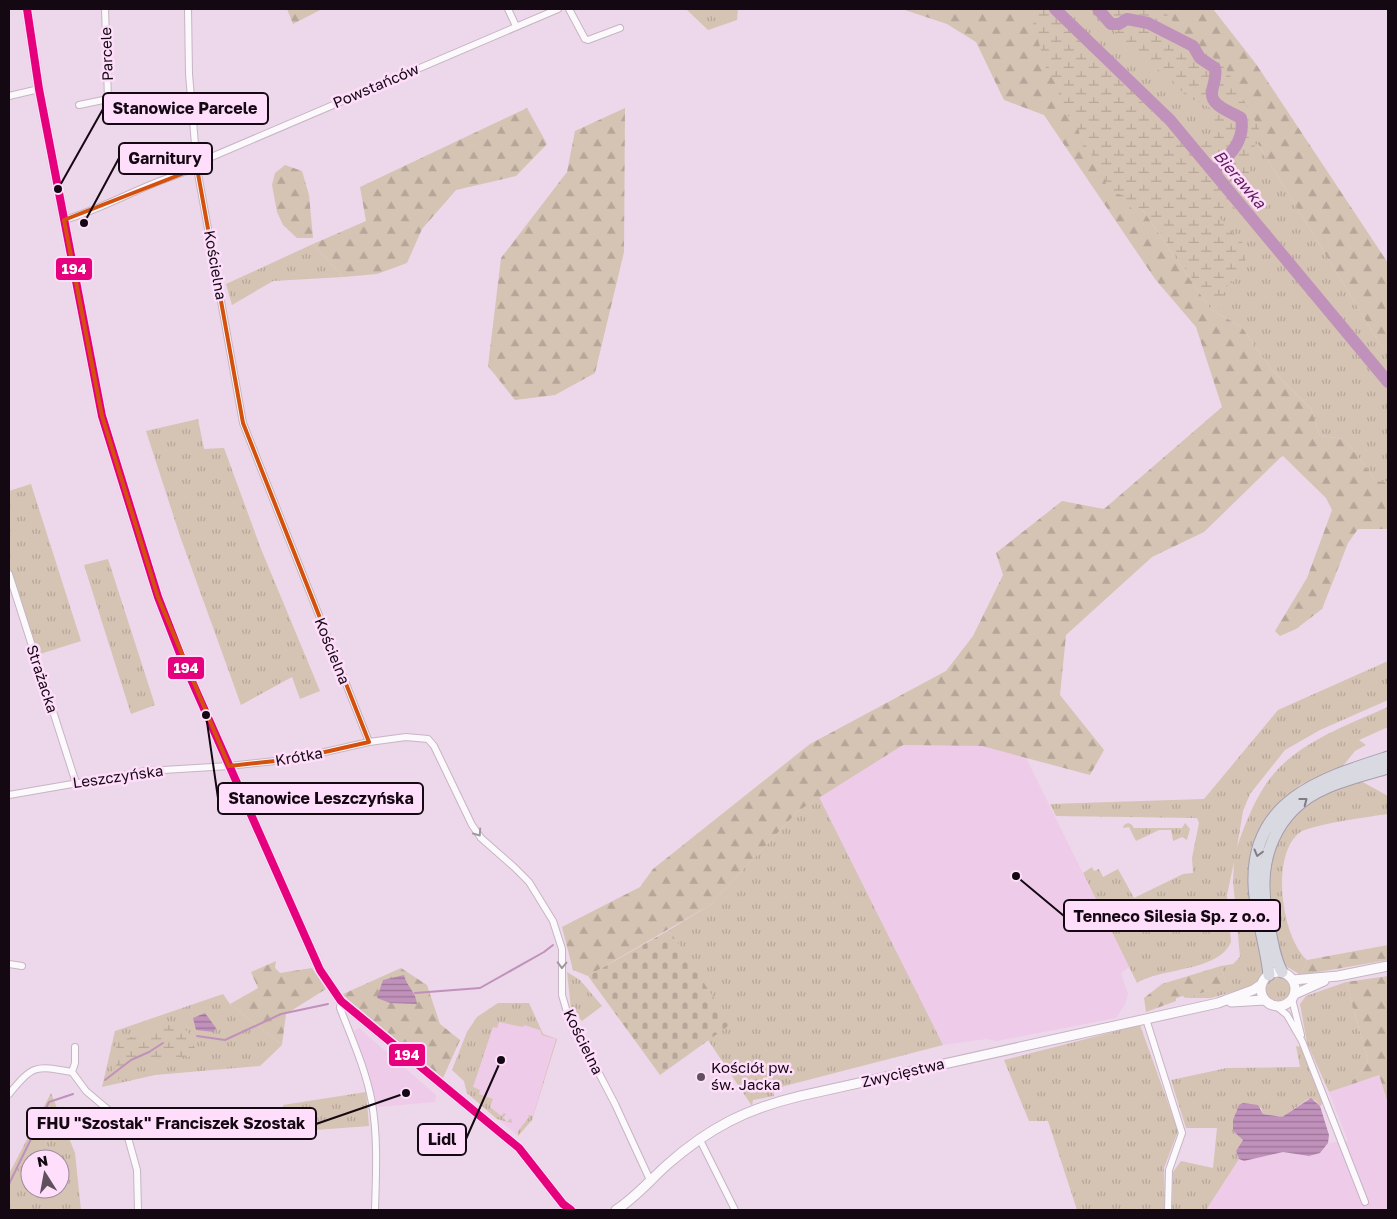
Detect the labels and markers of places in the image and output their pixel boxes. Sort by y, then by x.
callout: Stanowice Parcele [103,93,268,124]
callout: Garnitury [119,143,212,174]
callout: Stanowice Leszczyńska [218,783,423,814]
callout: Tenneco Silesia Sp. z o.o. [1064,900,1280,931]
place label: Kościół pw. św. Jacka [711,1058,793,1093]
marker: Kościół pw. św. Jacka [695,1071,707,1083]
callout: FHU "Szostak" Franciszek Szostak [27,1108,316,1139]
callout: Lidl [418,1124,466,1155]

